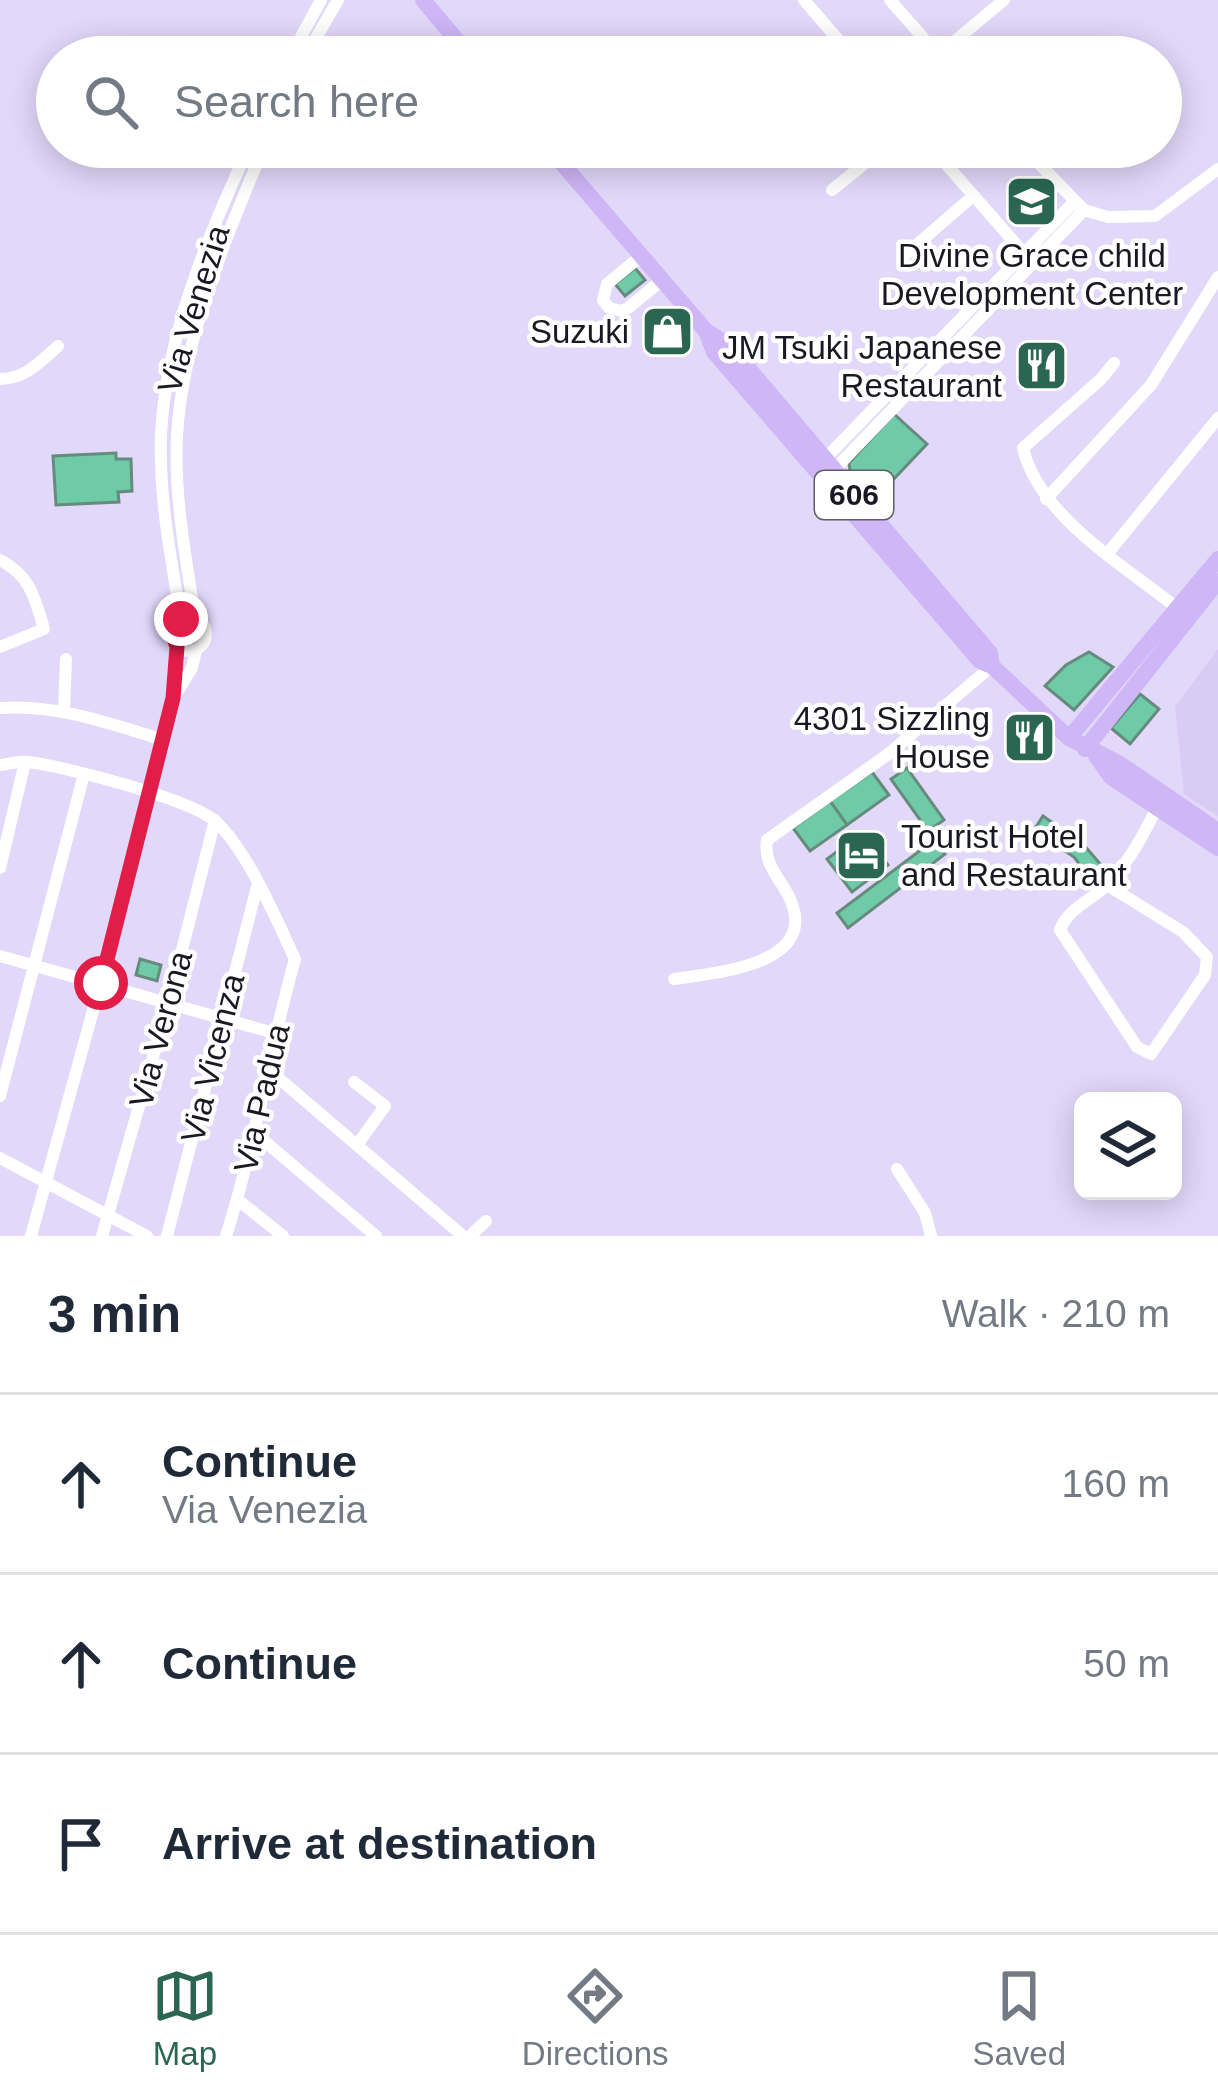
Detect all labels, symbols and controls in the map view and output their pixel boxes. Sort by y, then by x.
search box [36,36,1182,168]
icon: search [78,69,144,135]
text: Search here [174,76,419,127]
school or university icon: Divine Grace child Development Center [1004,173,1060,229]
street label: Via Venezia [150,220,237,398]
place label: Divine Grace child Development Center [881,237,1183,312]
shop icon: Suzuki [640,303,696,359]
place label: Suzuki [530,313,629,350]
place label: JM Tsuki Japanese Restaurant [722,329,1002,404]
restaurant icon: JM Tsuki Japanese Restaurant [1013,338,1069,394]
road number: 606 [815,471,893,519]
route end [154,592,208,646]
place label: 4301 Sizzling House [794,700,990,775]
restaurant icon: 4301 Sizzling House [1001,709,1057,765]
place label: Tourist Hotel and Restaurant [901,818,1127,893]
hotel icon: Tourist Hotel and Restaurant [834,827,890,883]
street label: Via Verona [122,946,199,1112]
route start [74,956,128,1010]
street label: Via Vicenza [174,969,252,1147]
street label: Via Padua [226,1019,297,1176]
map controls [1074,1092,1182,1200]
button: layers [1074,1092,1182,1200]
text: 3 min [48,1286,181,1343]
text: Walk · 210 m [942,1292,1170,1335]
text: Continue [162,1436,357,1487]
icon: ahead [48,1451,114,1517]
text: 160 m [1062,1462,1170,1505]
text: Via Venezia [162,1488,367,1531]
icon: ahead [48,1631,114,1697]
text: Continue [162,1638,357,1689]
text: 50 m [1083,1642,1170,1685]
icon: arrive [48,1811,114,1877]
text: Arrive at destination [162,1818,597,1869]
tab: Map [152,1963,218,2073]
tab: Directions [522,1963,669,2073]
tab: Saved [972,1963,1066,2073]

